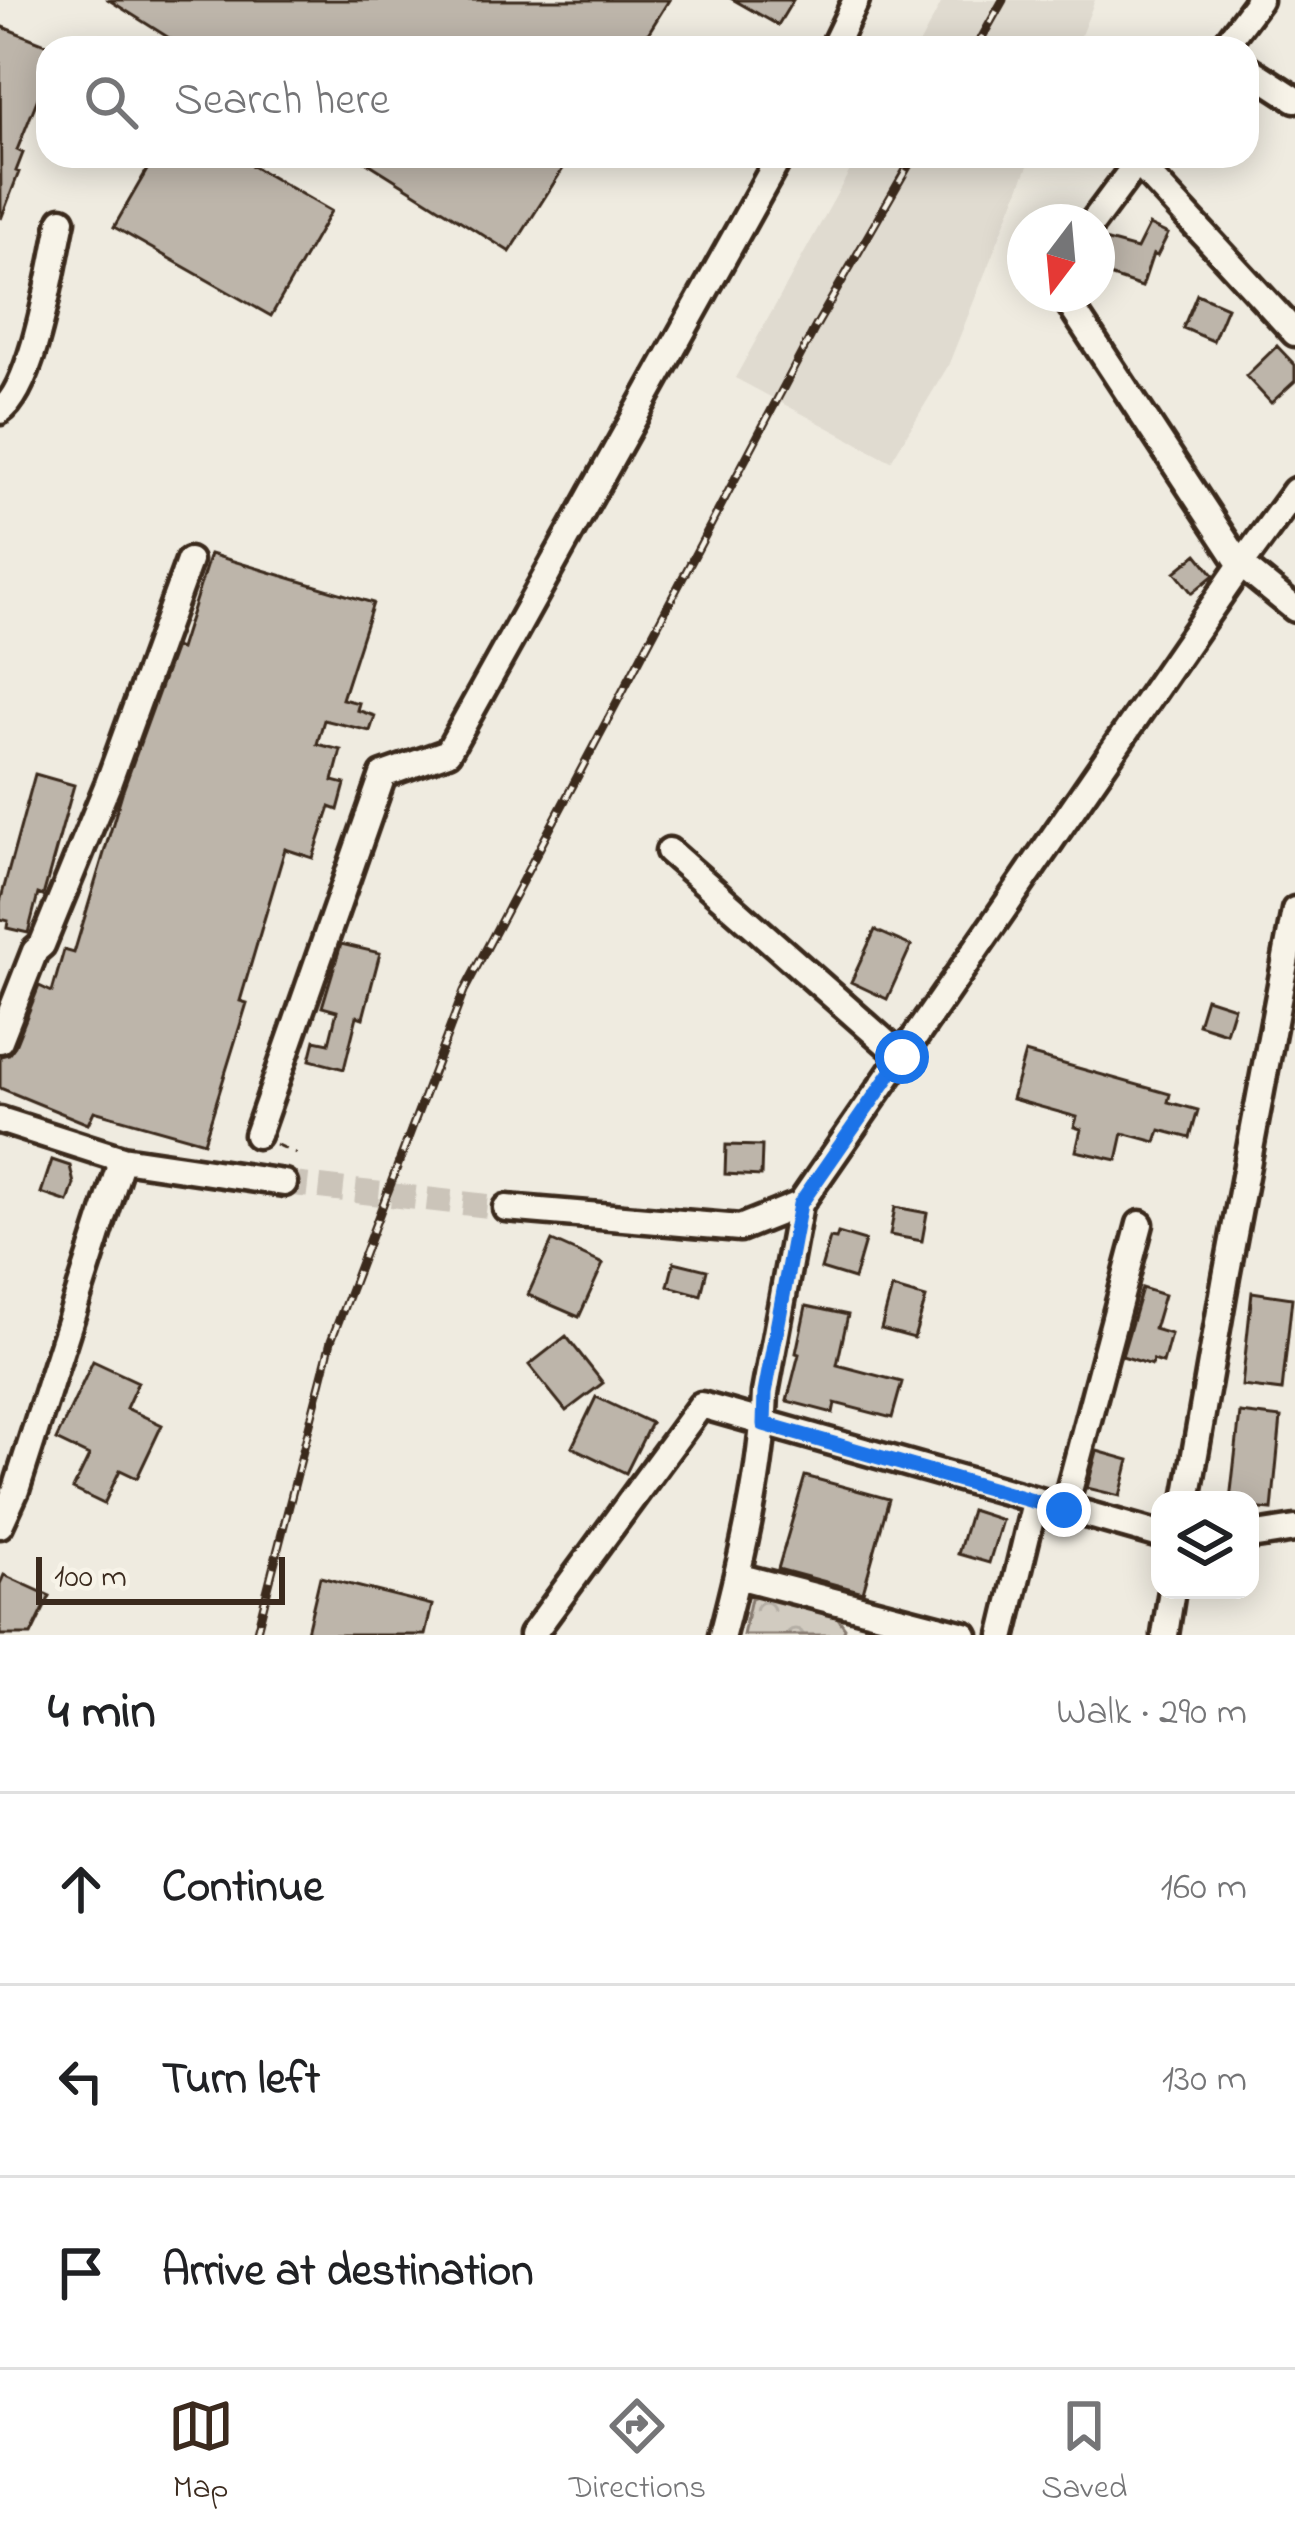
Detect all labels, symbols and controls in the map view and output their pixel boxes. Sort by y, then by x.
search box [36,36,1259,168]
icon: search [78,69,144,135]
text: Search here [174,69,390,135]
north arrow [1007,204,1115,312]
route start [875,1030,929,1084]
route end [1037,1483,1091,1537]
map controls [1151,1491,1259,1599]
button: layers [1151,1491,1259,1599]
scale bar [36,1551,285,1604]
text: 100 m [54,1554,127,1602]
text: 4 min [48,1676,156,1751]
text: Walk · 290 m [1056,1685,1247,1742]
icon: ahead [48,1856,114,1922]
text: Continue [162,1856,323,1922]
text: 160 m [1161,1860,1247,1917]
icon: left [48,2048,114,2114]
text: Turn left [162,2048,320,2114]
text: 130 m [1162,2052,1247,2109]
icon: arrive [48,2240,114,2306]
text: Arrive at destination [162,2240,533,2306]
tab: Map [168,2393,234,2513]
tab: Directions [569,2393,706,2513]
tab: Saved [1041,2393,1127,2513]

